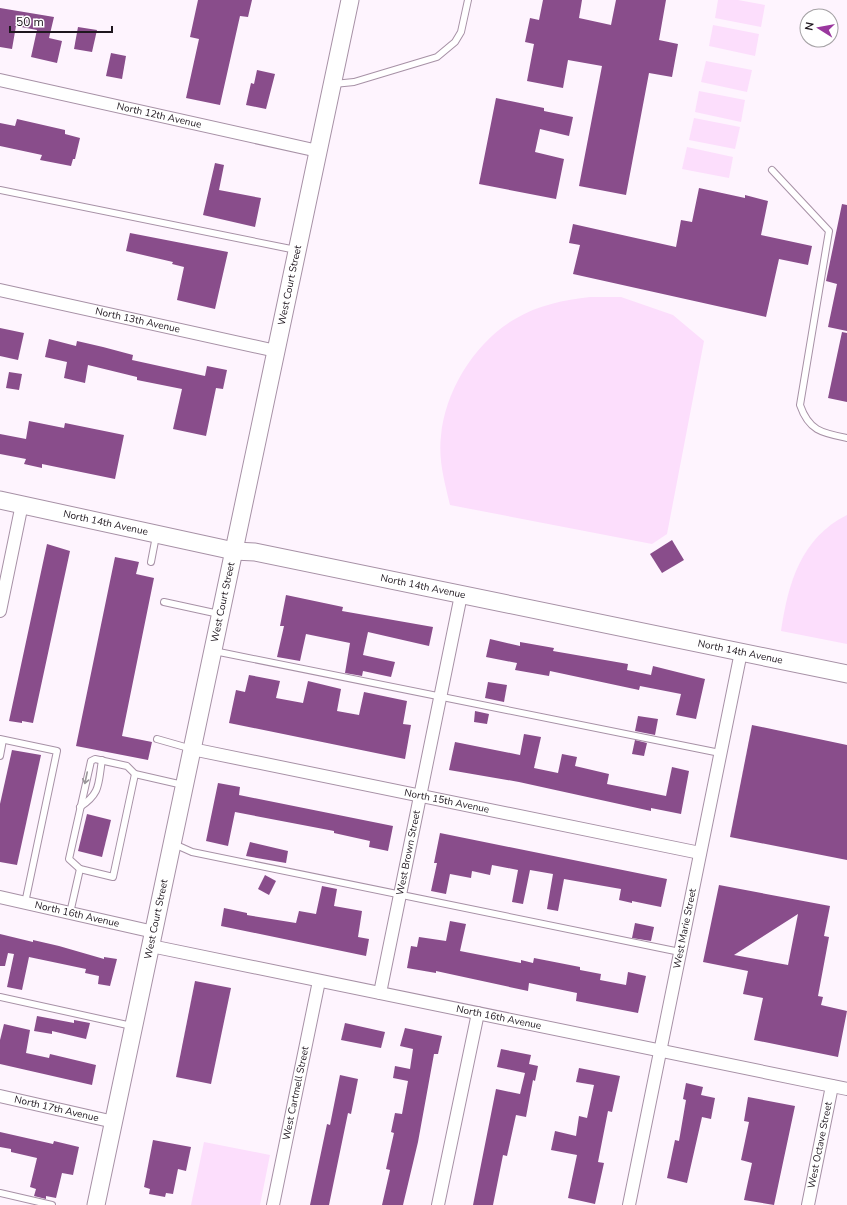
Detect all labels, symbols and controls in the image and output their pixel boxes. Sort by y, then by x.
scale bar [10,8,112,34]
north arrow [799,8,839,48]
text: 50 m [16,14,44,30]
text: N [802,21,818,32]
street label: North 12th Avenue [115,99,203,132]
street label: West Court Street [275,243,305,327]
street label: North 13th Avenue [94,304,181,337]
street label: North 14th Avenue [62,507,149,539]
street label: West Court Street [208,560,238,644]
street label: North 14th Avenue [379,571,467,602]
street label: North 14th Avenue [697,636,784,668]
one-way arrow [82,771,90,784]
street label: North 15th Avenue [403,786,490,817]
street label: West Brown Street [393,809,424,897]
street label: West Court Street [141,877,172,961]
street label: West Marie Street [670,887,700,970]
street label: North 16th Avenue [33,898,121,931]
street label: North 16th Avenue [455,1002,542,1033]
street label: West Cartmell Street [279,1045,313,1142]
street label: North 17th Avenue [13,1092,100,1125]
street label: West Octave Street [805,1100,836,1190]

